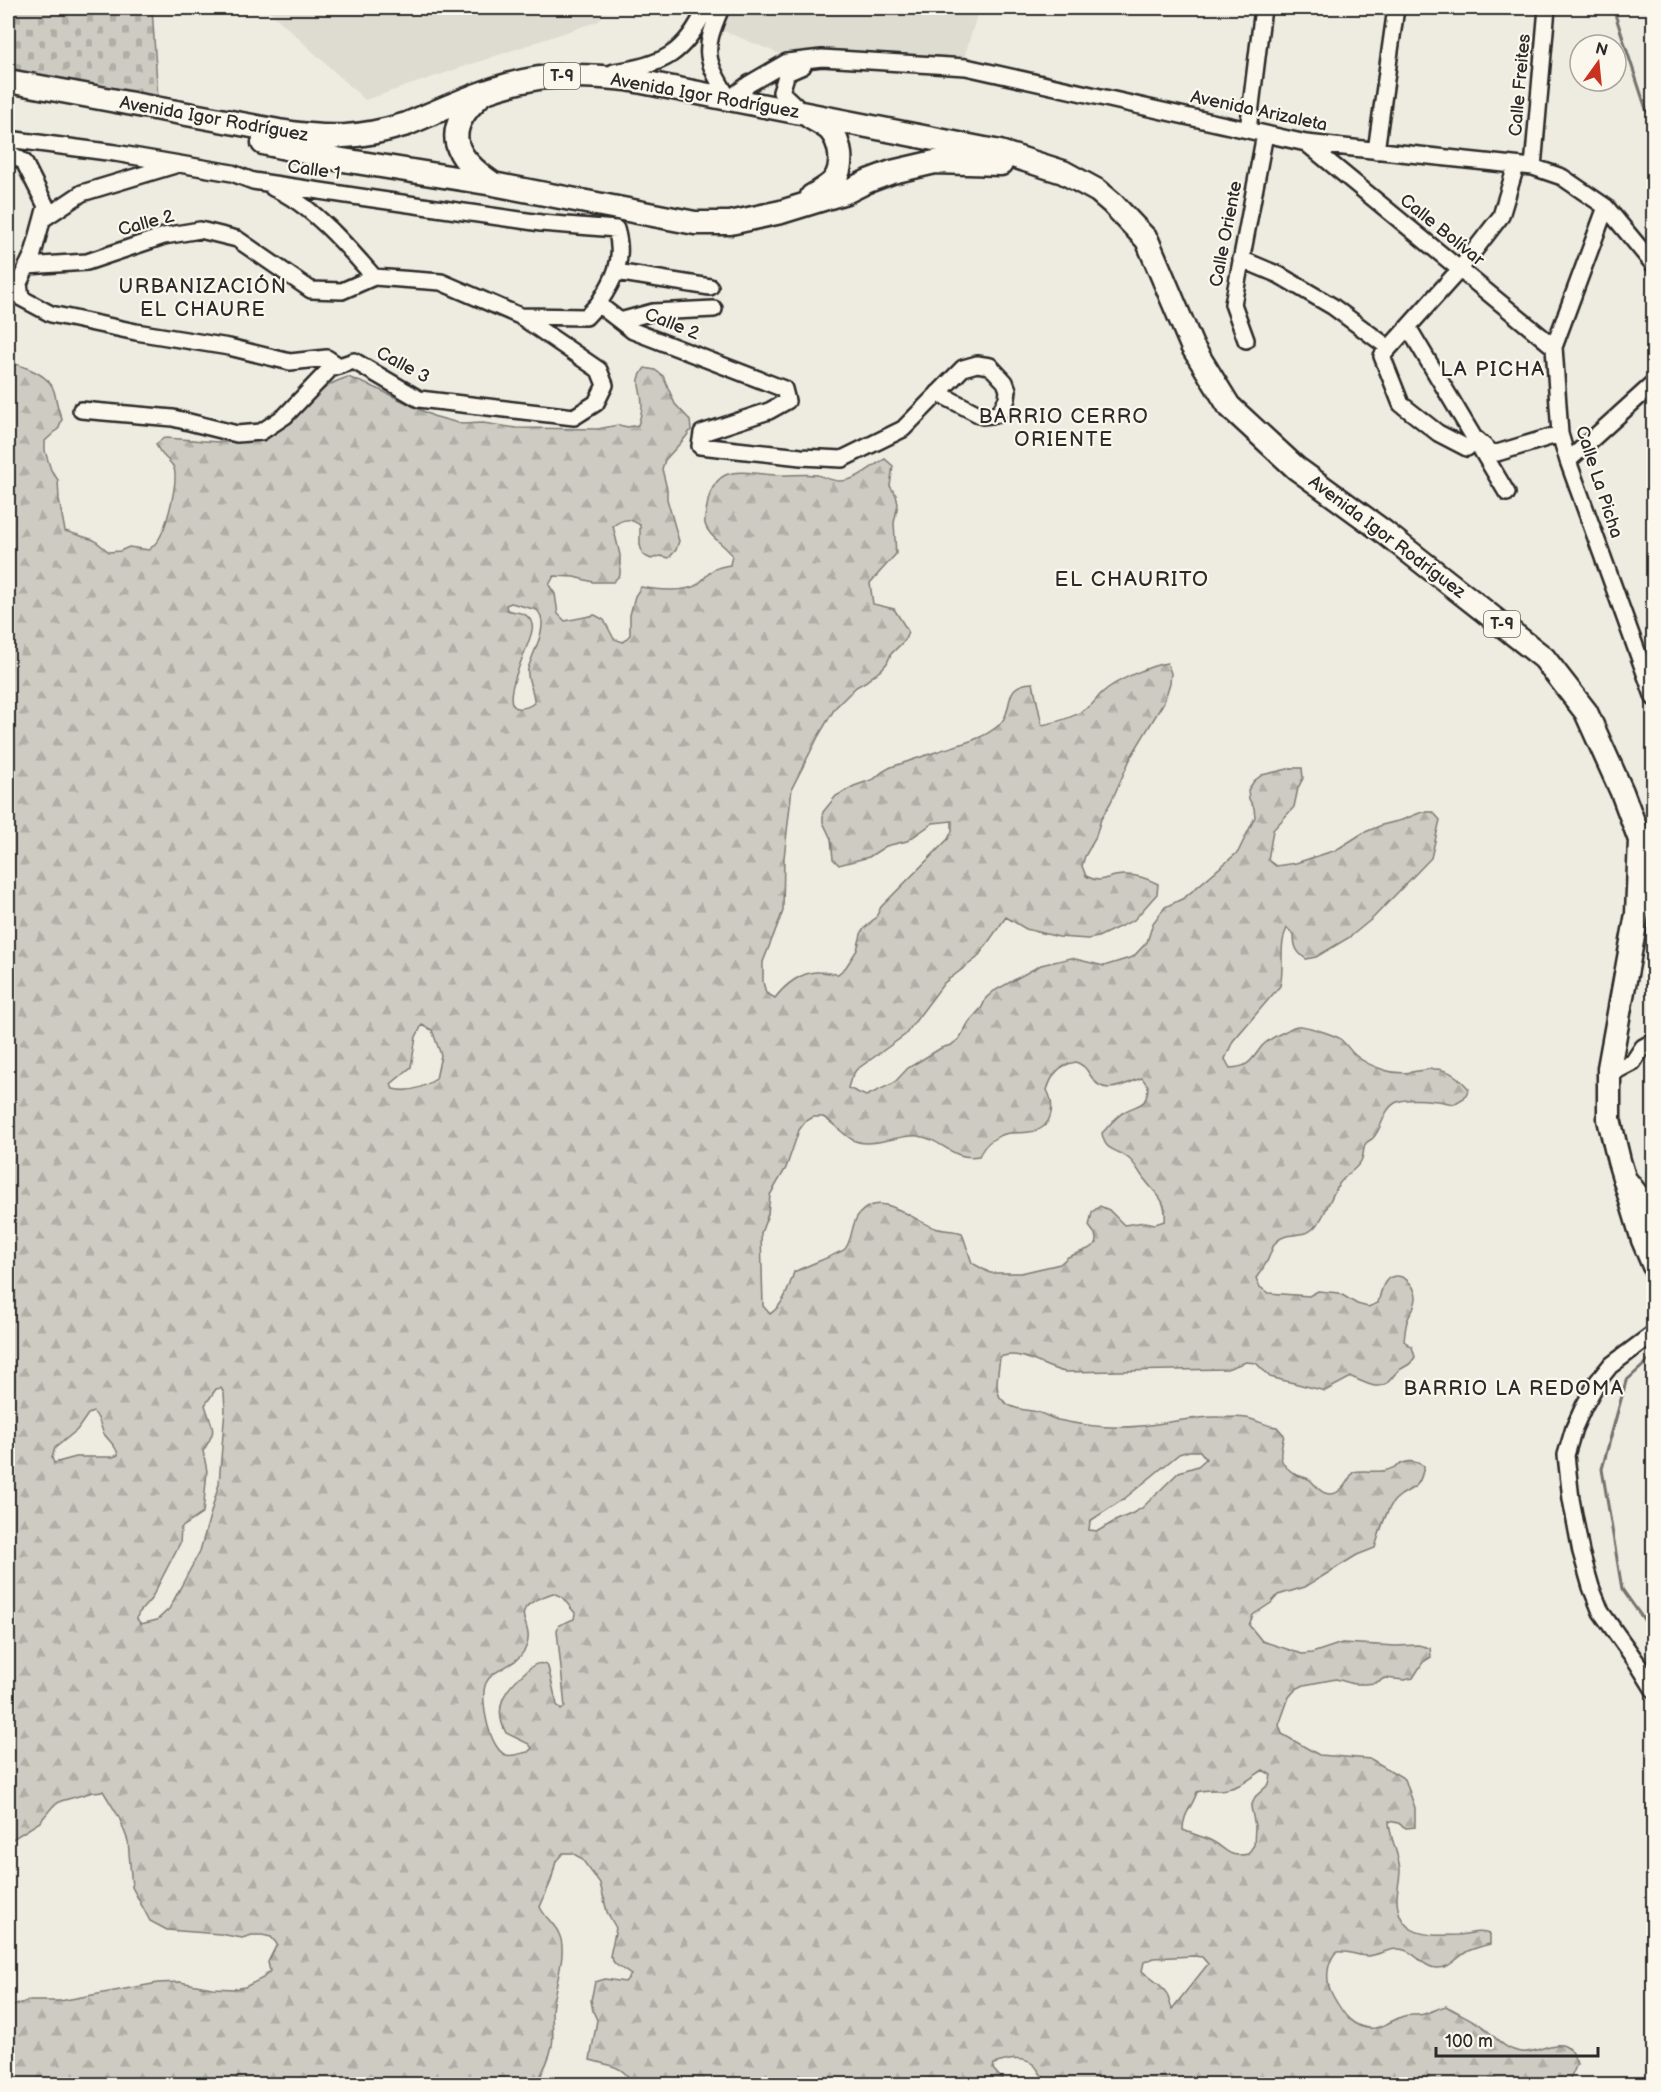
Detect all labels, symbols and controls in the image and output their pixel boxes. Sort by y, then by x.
street label: Calle Freites [1505,33,1535,137]
north arrow [1568,33,1628,93]
text: N [1593,39,1610,61]
road number: T-9 [544,63,580,89]
street label: Avenida Igor Rodríguez [609,69,801,123]
street label: Avenida Arizaleta [1189,86,1329,136]
street label: Avenida Igor Rodríguez [118,92,310,146]
street label: Calle 1 [286,156,342,184]
street label: Calle Oriente [1205,179,1247,289]
street label: Calle Bolívar [1396,190,1489,271]
street label: Calle 2 [116,205,177,241]
district label: URBANIZACIÓN EL CHAURE [119,274,287,322]
street label: Calle 2 [642,304,703,345]
street label: Calle 3 [373,342,433,388]
district label: LA PICHA [1440,357,1546,382]
district label: BARRIO CERRO ORIENTE [979,405,1149,452]
street label: Calle La Picha [1571,423,1627,541]
street label: Avenida Igor Rodríguez [1305,471,1470,603]
district label: EL CHAURITO [1055,567,1209,592]
road number: T-9 [1484,611,1520,637]
district label: BARRIO LA REDOMA [1404,1377,1624,1401]
scale bar [1436,2020,1598,2058]
text: 100 m [1445,2031,1493,2052]

